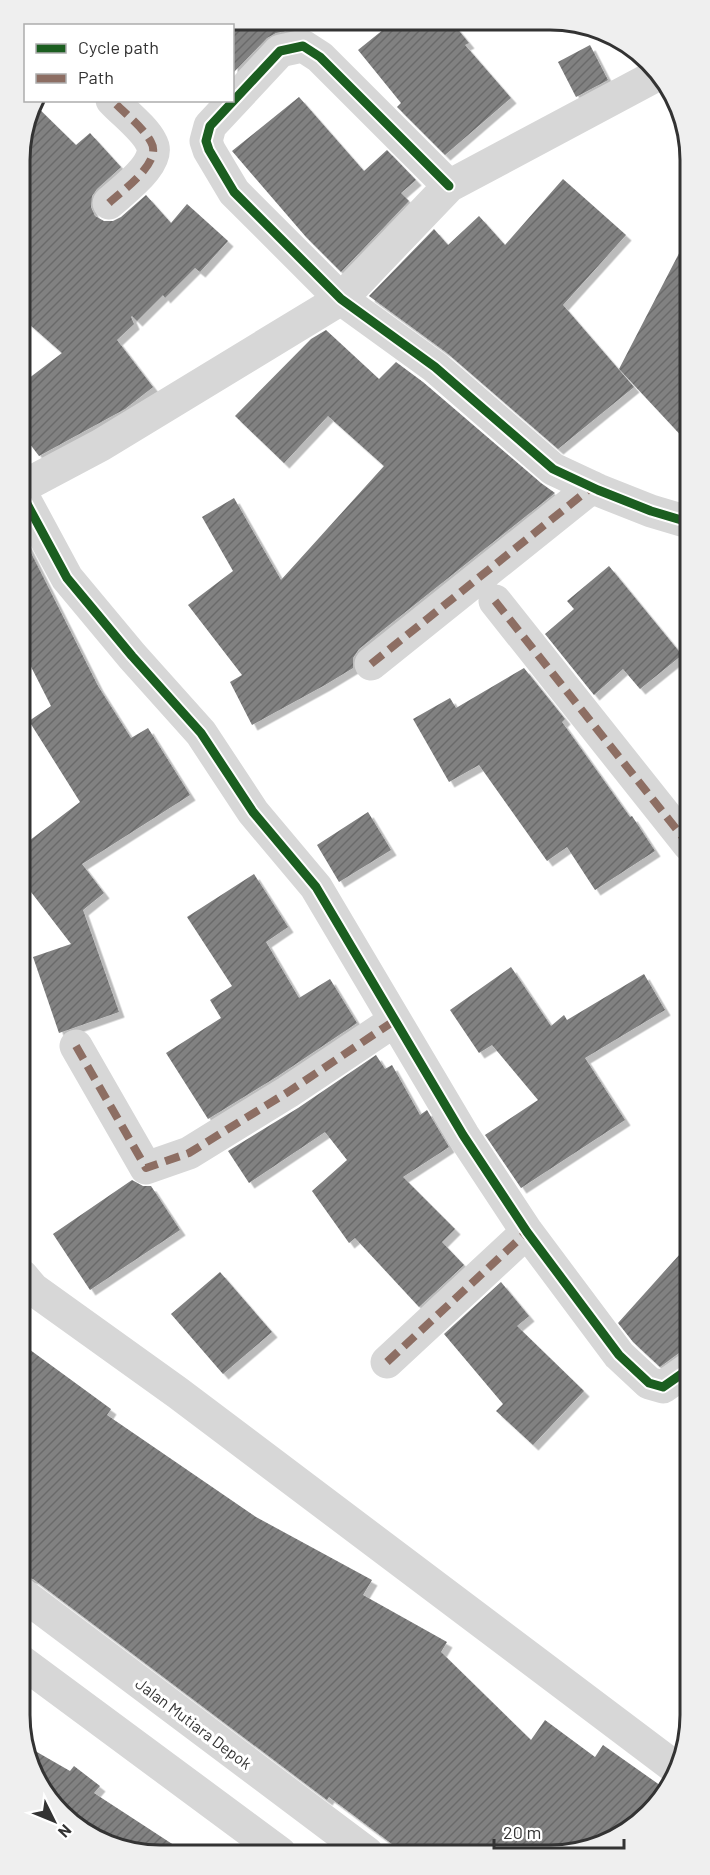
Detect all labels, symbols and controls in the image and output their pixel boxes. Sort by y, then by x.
legend [24,24,234,102]
text: Cycle path [78,36,159,58]
text: Path [78,66,114,88]
street label: Jalan Mutiara Depok [132,1673,256,1773]
north arrow [24,1791,84,1851]
scale bar [494,1812,624,1850]
text: N [55,1821,76,1842]
text: 20 m [503,1821,541,1843]

